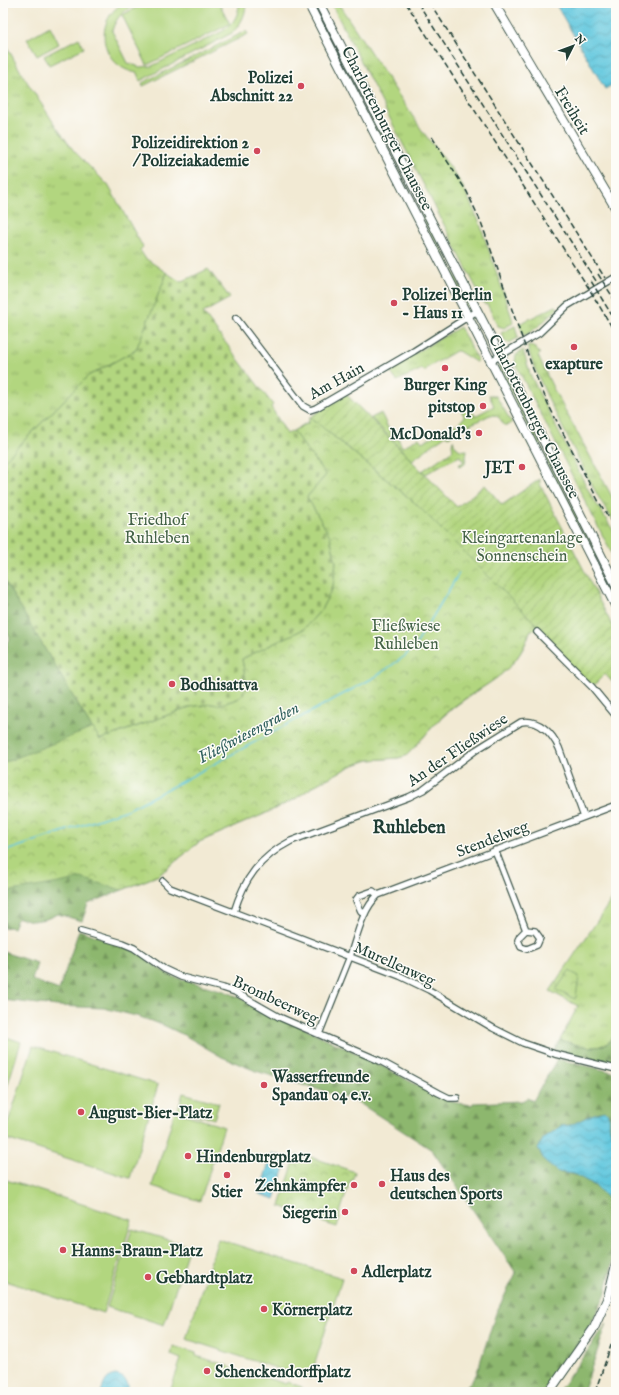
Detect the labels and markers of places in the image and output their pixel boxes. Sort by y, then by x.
place label: Polizei Abschnitt 22 [209,69,294,107]
marker: Polizei Abschnitt 22 [296,81,306,91]
place label: Polizeidirektion 2 / Polizeiakademie [132,134,250,172]
marker: Polizeidirektion 2 / Polizeiakademie [252,146,262,156]
place label: Polizei Berlin - Haus 11 [402,286,492,324]
marker: Polizei Berlin - Haus 11 [389,298,399,308]
marker: exapture [569,342,579,352]
place label: exapture [545,355,604,375]
marker: Burger King [440,363,450,373]
place label: Burger King [403,376,488,396]
place label: pitstop [427,398,475,418]
marker: pitstop [478,401,488,411]
place label: McDonald's [390,425,471,445]
marker: McDonald's [474,428,484,438]
place label: JET [483,459,514,479]
marker: JET [517,462,527,472]
place label: Bodhisattva [180,676,259,696]
marker: Bodhisattva [167,679,177,689]
place label: Wasserfreunde Spandau 04 e.v. [271,1068,371,1106]
marker: Wasserfreunde Spandau 04 e.v. [259,1080,269,1090]
place label: August-Bier-Platz [88,1104,213,1124]
marker: August-Bier-Platz [76,1107,86,1117]
place label: Hindenburgplatz [196,1148,312,1168]
marker: Hindenburgplatz [183,1151,193,1161]
place label: Haus des deutschen Sports [390,1167,503,1205]
marker: Stier [222,1170,232,1180]
place label: Zehnkämpfer [255,1177,346,1197]
marker: Haus des deutschen Sports [377,1179,387,1189]
marker: Zehnkämpfer [349,1180,359,1190]
place label: Stier [211,1183,243,1203]
place label: Siegerin [283,1204,337,1224]
marker: Siegerin [340,1207,350,1217]
place label: Hanns-Braun-Platz [71,1242,203,1262]
marker: Hanns-Braun-Platz [58,1245,68,1255]
place label: Adlerplatz [361,1263,432,1283]
marker: Adlerplatz [349,1266,359,1276]
place label: Gebhardtplatz [156,1269,253,1289]
marker: Gebhardtplatz [143,1272,153,1282]
place label: Körnerplatz [272,1301,353,1321]
marker: Körnerplatz [259,1304,269,1314]
place label: Schenckendorffplatz [215,1363,351,1383]
marker: Schenckendorffplatz [202,1366,212,1376]

